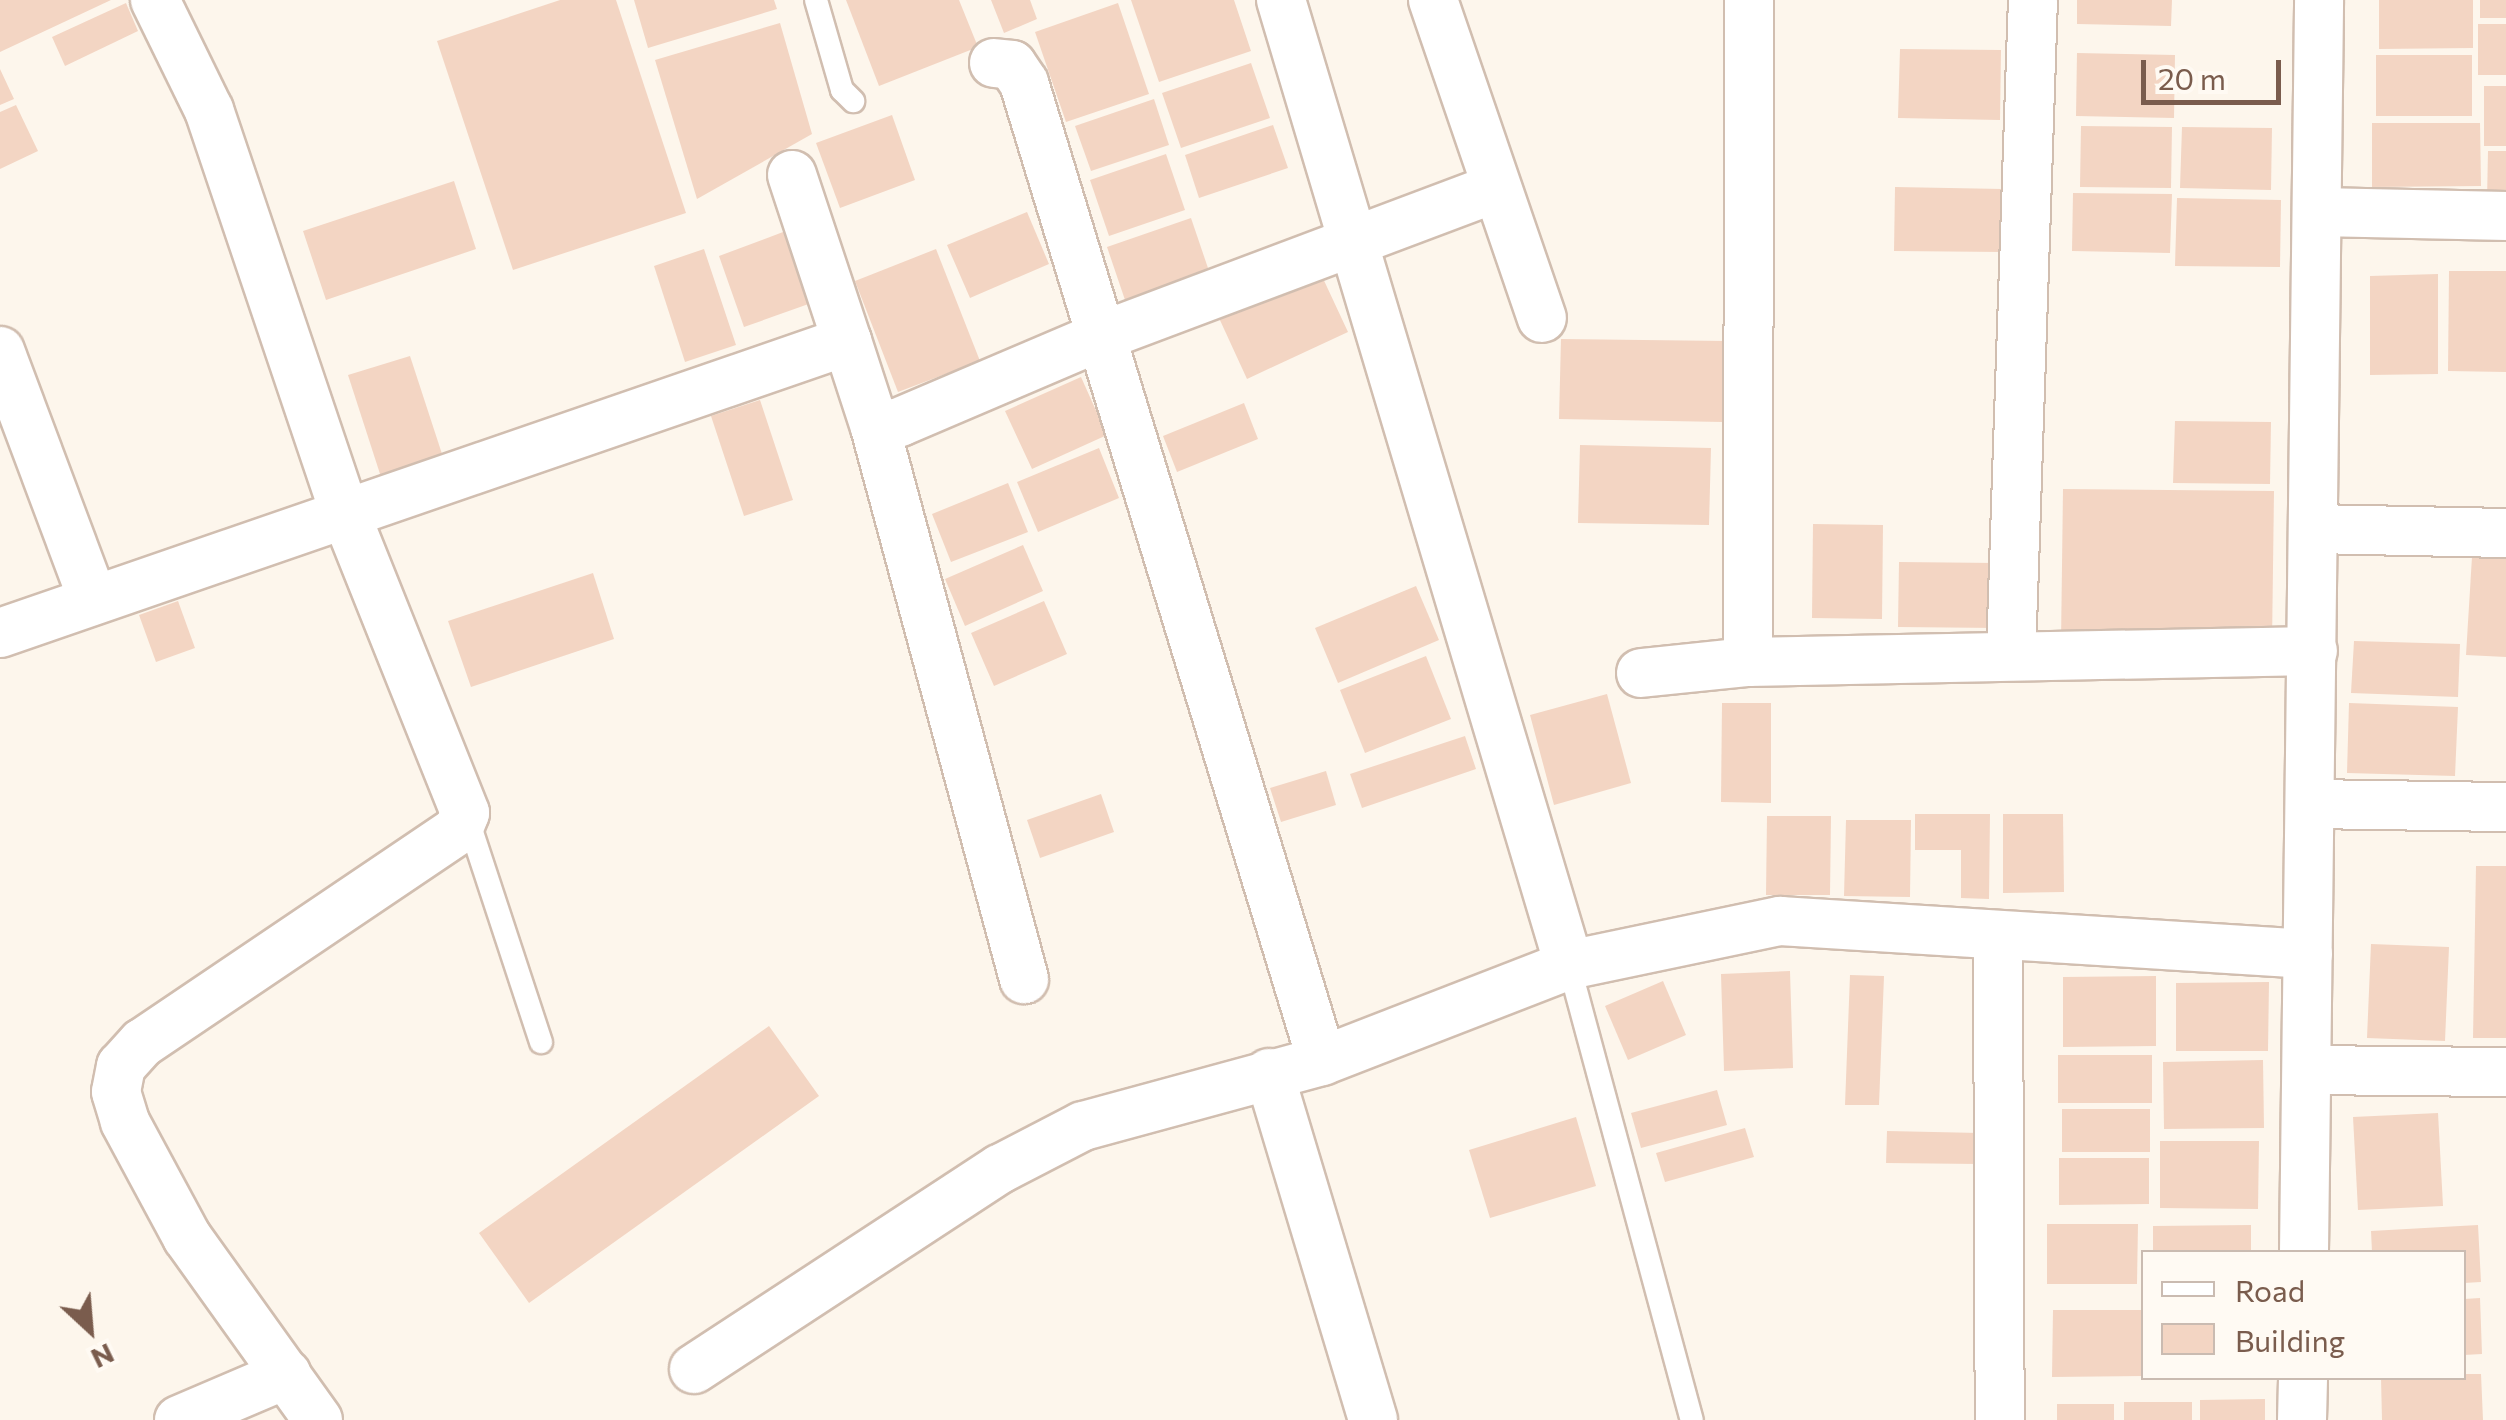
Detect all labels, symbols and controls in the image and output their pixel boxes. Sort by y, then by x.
scale bar [2146,40,2286,102]
text: 20 m [2158,59,2226,96]
legend [2141,1250,2466,1380]
text: Road [2235,1271,2305,1308]
north arrow [40,1280,140,1380]
text: Building [2235,1321,2345,1358]
text: N [86,1337,120,1377]

